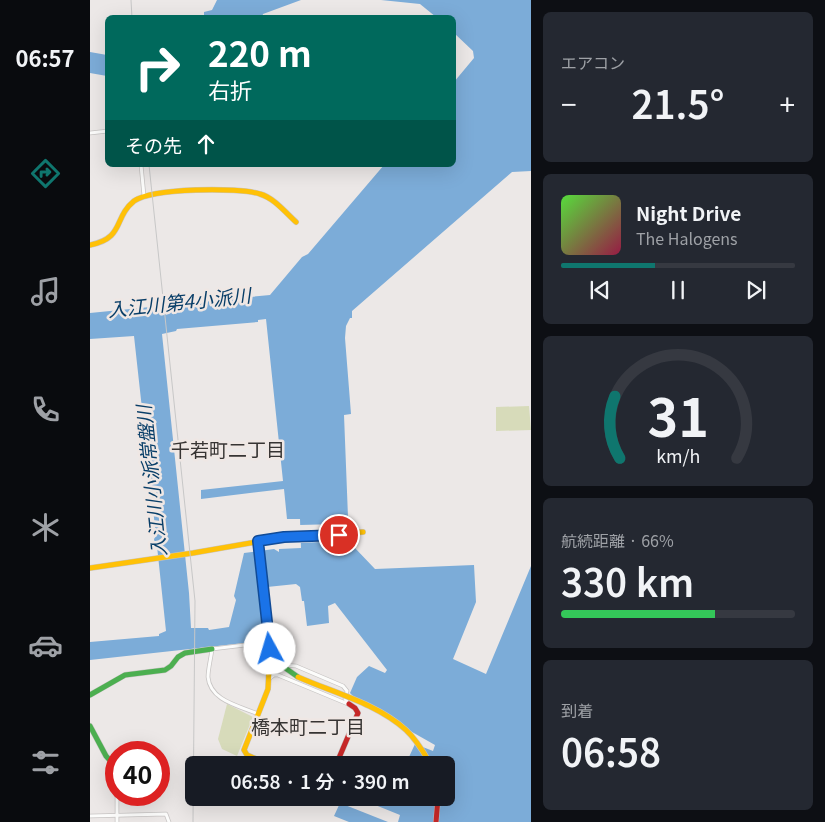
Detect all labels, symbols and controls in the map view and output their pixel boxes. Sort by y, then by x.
text: 220 m [208,26,312,77]
icon: right [125,35,190,100]
text: 06:57 [15,41,75,73]
text: エアコン [561,50,625,74]
text: 右折 [208,73,252,105]
text: 21.5° [632,75,724,130]
text: − [561,83,577,123]
text: + [779,83,795,123]
icon: ahead [192,130,220,158]
text: その先 [125,131,182,158]
icon: directions [28,156,63,191]
text: Night Drive [636,199,741,226]
text: The Halogens [636,226,738,250]
icon: music [28,274,63,309]
icon: previous [586,276,614,304]
icon: pause [664,276,692,304]
icon: next [742,276,770,304]
water label: 入江川第4小派川 [106,280,254,322]
text: 31 [647,377,709,452]
icon: phone [28,392,63,427]
water label: 入江川小派常盤川 [128,402,171,558]
district label: 千若町二丁目 [171,435,285,462]
text: km/h [656,442,700,468]
icon: climate [28,510,63,545]
pin [318,514,360,556]
icon: arrive [325,521,353,549]
text: 航続距離 · 66% [561,528,674,552]
text: 330 km [561,553,694,608]
position arrow [243,622,295,674]
icon: car [28,628,63,663]
text: 到着 [561,698,593,722]
district label: 橋本町二丁目 [251,712,365,739]
text: 06:58 [561,723,661,778]
speed limit sign: 40 [105,741,170,806]
icon: filters [28,745,63,780]
text: 06:58 · 1 分 · 390 m [230,767,410,794]

